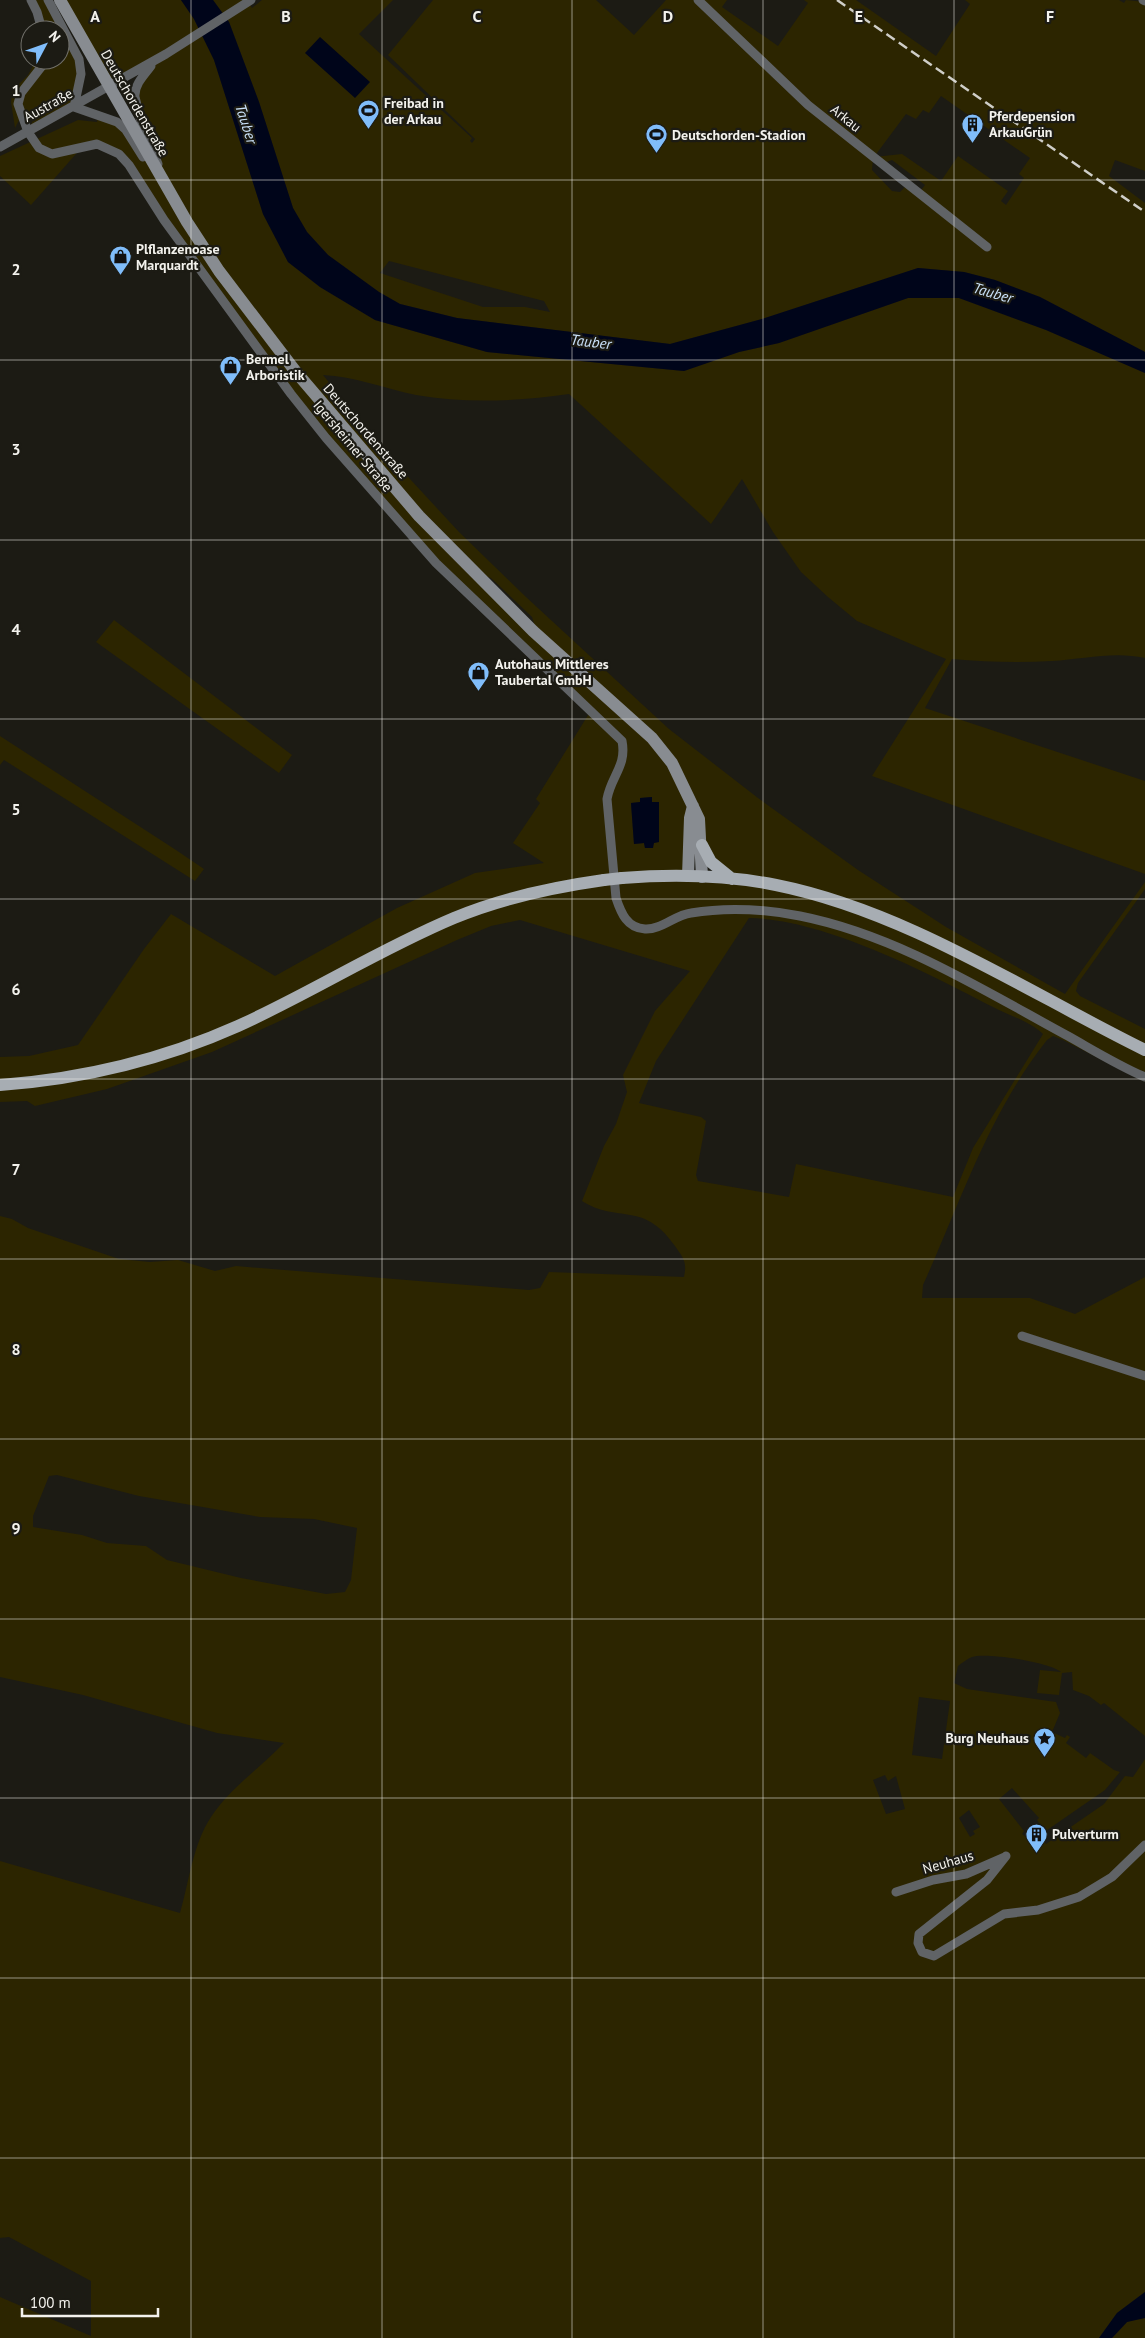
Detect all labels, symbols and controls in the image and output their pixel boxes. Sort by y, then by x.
text: A [90,6,100,26]
text: B [281,6,291,26]
text: C [473,6,482,26]
text: D [663,6,673,26]
text: E [855,6,863,26]
text: F [1046,6,1054,26]
north arrow [20,20,70,70]
text: N [45,27,65,46]
street label: Deutschordenstraße [97,46,173,160]
text: 1 [11,80,21,100]
street label: Austraße [20,84,76,126]
place label: Freibad in der Arkau [384,94,444,128]
sports icon: Freibad in der Arkau [356,99,380,130]
street label: Arkau [827,100,865,136]
water label: Tauber [231,101,262,147]
place label: Pferdepension ArkauGrün [989,107,1075,141]
building icon: Pferdepension ArkauGrün [961,112,985,143]
sports icon: Deutschorden-Stadion [644,123,668,154]
place label: Deutschorden-Stadion [672,126,806,144]
place label: Plflanzenoase Marquardt [136,240,220,274]
shop icon: Plflanzenoase Marquardt [108,245,132,276]
text: 2 [11,259,21,279]
water label: Tauber [971,278,1016,308]
water label: Tauber [570,330,614,354]
place label: Bermel Arboristik [246,350,305,384]
shop icon: Bermel Arboristik [218,355,242,386]
street label: Deutschordenstraße [320,380,412,482]
street label: Igersheimer Straße [309,396,397,496]
text: 3 [11,439,21,459]
text: 4 [11,619,21,639]
place label: Autohaus Mittleres Taubertal GmbH [495,655,609,689]
shop icon: Autohaus Mittleres Taubertal GmbH [467,660,491,691]
text: 5 [11,799,21,819]
text: 6 [11,979,21,999]
text: 7 [11,1159,21,1179]
text: 8 [11,1339,21,1359]
text: 9 [11,1518,21,1538]
place icon: Burg Neuhaus [1033,1726,1057,1757]
place label: Burg Neuhaus [945,1729,1029,1747]
building icon: Pulverturm [1024,1822,1048,1853]
place label: Pulverturm [1052,1825,1119,1843]
street label: Neuhaus [920,1846,976,1878]
scale bar [22,2286,159,2318]
text: 100 m [30,2293,71,2312]

